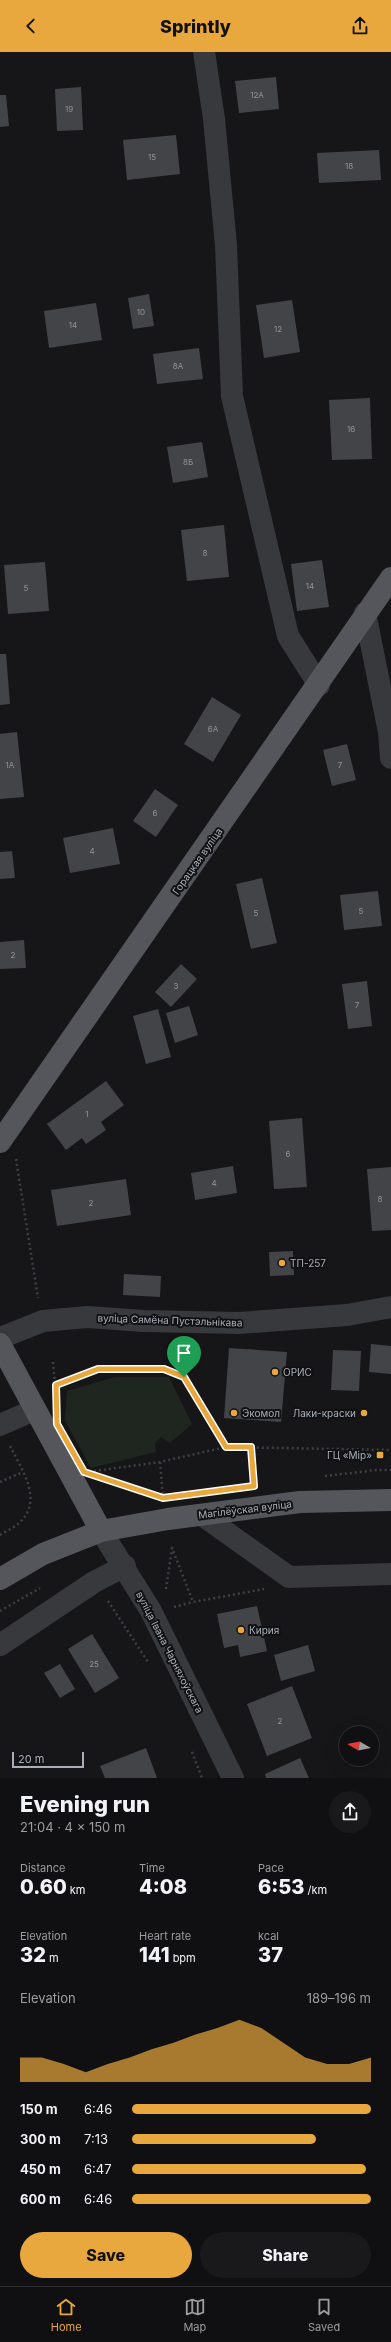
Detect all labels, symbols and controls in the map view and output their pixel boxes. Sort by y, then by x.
icon: back [20,15,42,37]
icon: share [349,15,371,37]
text: Sprintly [160,16,231,37]
house number: 12А [250,90,264,100]
house number: 19 [65,104,73,114]
house number: 15 [148,152,156,162]
house number: 18 [345,161,353,171]
house number: 10 [137,307,145,317]
house number: 14 [69,320,77,330]
house number: 12 [274,324,282,334]
house number: 8А [173,361,184,371]
house number: 16 [347,424,355,434]
house number: 8Б [183,457,193,467]
house number: 8 [203,548,208,558]
house number: 14 [306,581,314,591]
house number: 5 [24,583,29,593]
house number: 6А [208,724,219,734]
house number: 1А [6,760,15,770]
house number: 7 [338,760,343,770]
house number: 6 [153,808,158,818]
street label: Горацкая вуліца [169,825,225,897]
house number: 4 [89,846,95,856]
house number: 5 [359,906,364,916]
house number: 5 [254,908,259,918]
house number: 2 [11,950,16,960]
house number: 3 [174,981,179,991]
house number: 7 [355,1000,360,1010]
house number: 1 [85,1109,89,1119]
house number: 6 [286,1149,291,1159]
house number: 4 [211,1178,217,1188]
house number: 8 [378,1194,383,1204]
house number: 2 [89,1198,94,1208]
place label: ТП-257 [290,1257,326,1269]
marker: ТП-257 [277,1258,287,1268]
street label: вуліца Сямёна Пустэльнікава [97,1311,243,1329]
pin [167,1336,201,1377]
icon: arrive [173,1342,195,1364]
place label: ОРИС [283,1366,312,1378]
marker: ОРИС [270,1367,280,1377]
place label: Экомол [242,1407,280,1419]
place label: Лаки-краски [293,1407,356,1419]
marker: Экомол [229,1408,239,1418]
marker: Лаки-краски [359,1408,369,1418]
place label: ГЦ «Мір» [327,1449,372,1461]
marker: ГЦ «Мір» [375,1450,385,1460]
street label: Магілёўская вуліца [198,1497,292,1521]
street label: вуліца Івана Чарняхоўскага [134,1589,206,1715]
place label: Кирия [249,1624,279,1636]
marker: Кирия [236,1625,246,1635]
house number: 25 [89,1659,99,1669]
house number: 2 [278,1716,283,1726]
north arrow [339,1726,379,1766]
map controls [339,1726,379,1766]
scale bar [12,1750,84,1769]
text: 20 m [18,1752,44,1766]
text: Evening run [20,1791,150,1817]
button: share [329,1791,371,1833]
text: 21:04 · 4 × 150 m [20,1819,125,1835]
text: Distance [20,1861,65,1875]
text: Time [139,1861,165,1875]
text: Pace [258,1861,284,1875]
text: 0.60 [20,1875,67,1899]
text: 4:08 [139,1875,187,1899]
text: 6:53 [258,1875,304,1899]
text: km [67,1883,86,1897]
text: /km [304,1883,327,1897]
text: Elevation [20,1929,67,1943]
text: Heart rate [139,1929,191,1943]
text: kcal [258,1929,279,1943]
text: 32 [20,1943,46,1967]
text: 141 [139,1943,170,1967]
text: 37 [258,1943,283,1967]
text: m [46,1951,59,1965]
text: bpm [170,1951,196,1965]
text: Elevation [20,1990,76,2006]
text: 189–196 m [307,1990,371,2006]
text: 150 m [20,2101,58,2117]
text: 6:46 [84,2101,112,2117]
text: 300 m [20,2131,61,2147]
text: 7:13 [84,2131,108,2147]
text: 450 m [20,2161,61,2177]
text: 6:47 [84,2161,112,2177]
text: 600 m [20,2191,61,2207]
text: 6:46 [84,2191,112,2207]
button: Save [20,2232,192,2278]
button: Share [200,2232,371,2278]
tab: Home [51,2296,82,2334]
tab: Map [183,2296,206,2334]
tab: Saved [308,2296,340,2334]

